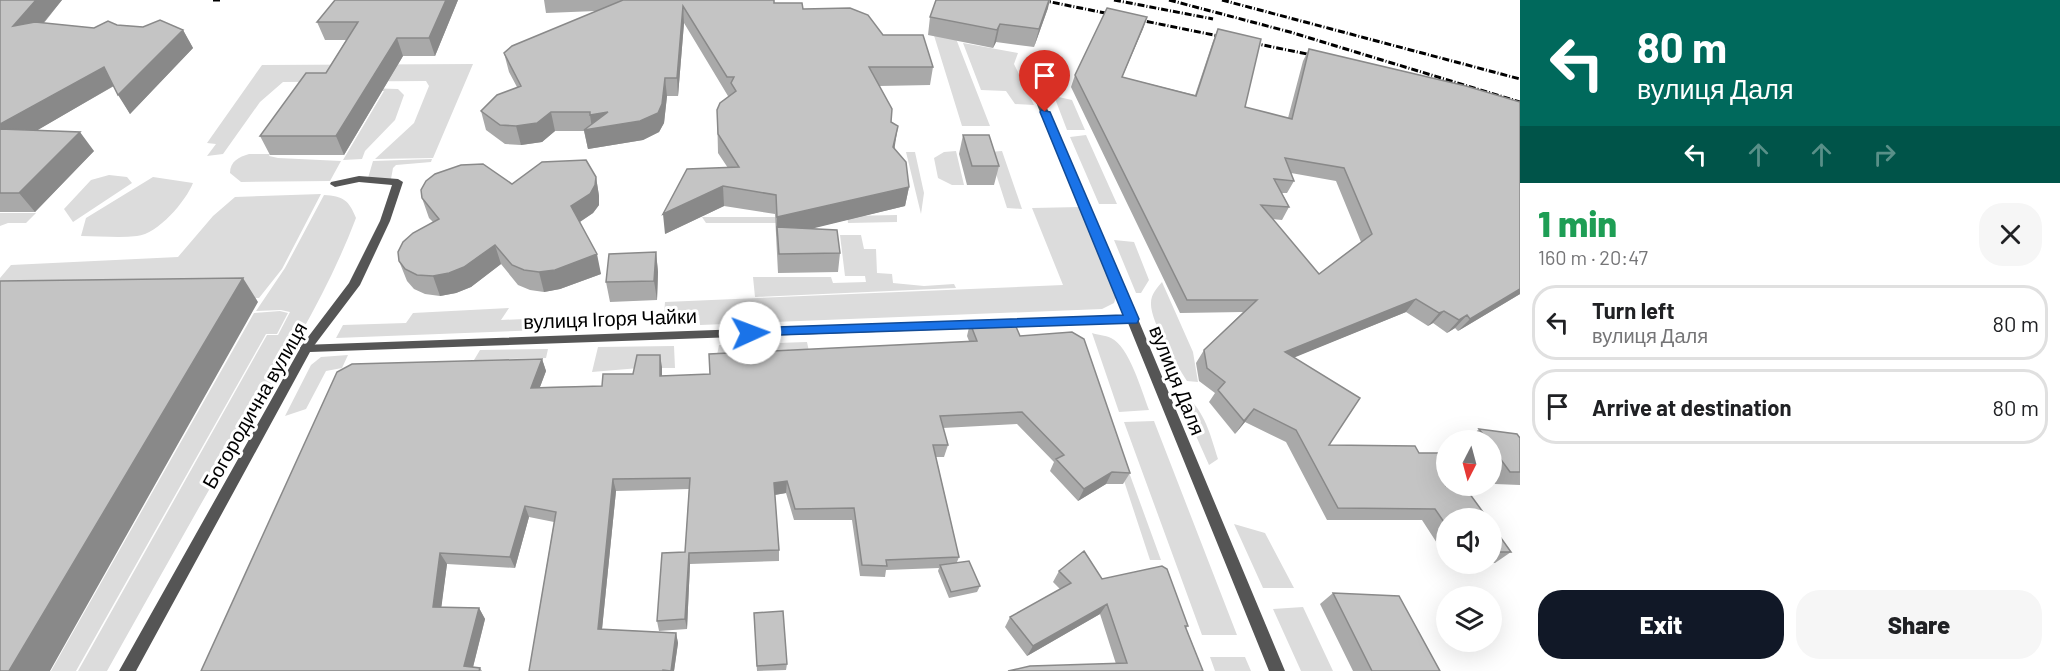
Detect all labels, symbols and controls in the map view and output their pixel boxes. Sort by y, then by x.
text: 80 m [1637,21,1727,71]
icon: left [1538,24,1616,102]
pin [1019,50,1070,112]
icon: arrive [1028,59,1061,92]
text: вулиця Даля [1637,72,1794,104]
icon: left [1679,138,1712,171]
icon: ahead [1742,138,1775,171]
icon: ahead [1805,138,1838,171]
icon: right [1868,138,1901,171]
text: 1 min [1538,201,1617,244]
button: close [1979,203,2042,266]
text: 160 m · 20:47 [1538,245,1648,269]
text: Turn left [1592,297,1675,323]
position arrow [718,301,782,365]
street label: вулиця Ігоря Чайки [523,303,697,333]
icon: left [1541,306,1574,339]
text: 80 m [1993,310,2039,336]
street label: Богородична вулиця [197,317,311,493]
street label: вулиця Даля [1145,322,1211,438]
text: вулиця Даля [1592,323,1708,347]
icon: arrive [1541,390,1574,423]
text: Arrive at destination [1592,394,1791,420]
text: 80 m [1993,394,2039,420]
north arrow [1436,430,1502,496]
map controls [1436,430,1502,652]
button: sound [1436,508,1502,574]
button: layers [1436,586,1502,652]
button: Exit [1538,590,1784,659]
button: Share [1796,590,2042,659]

